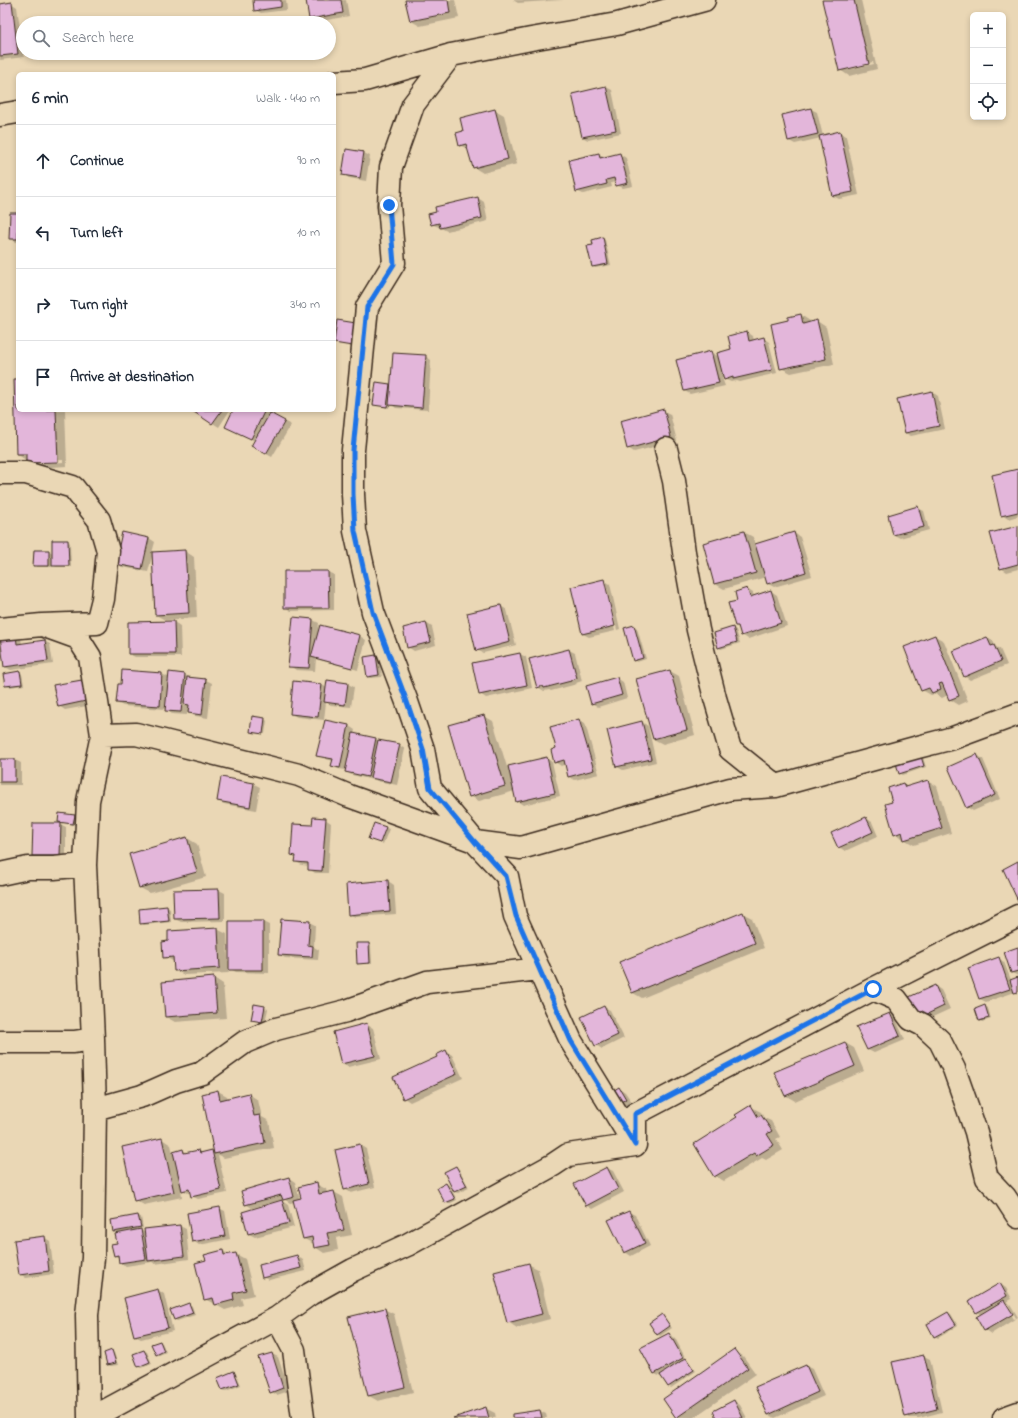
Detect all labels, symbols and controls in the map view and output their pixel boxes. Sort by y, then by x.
map controls [970,12,1006,120]
button: + [970,12,1006,48]
search box [16,16,336,60]
icon: search [30,27,52,49]
text: Search here [62,27,134,49]
button: − [970,48,1006,84]
button: locate [970,84,1006,120]
text: 6 min [32,86,68,111]
text: Walk · 440 m [256,89,320,108]
icon: ahead [32,150,54,172]
text: Continue [70,150,124,172]
text: 90 m [297,151,320,170]
route end [380,196,398,214]
icon: left [32,222,54,244]
text: Turn left [70,222,123,244]
text: 10 m [297,223,320,242]
icon: right [32,294,54,316]
text: Turn right [70,294,128,316]
text: 340 m [290,295,320,314]
icon: arrive [32,366,54,388]
text: Arrive at destination [70,366,194,388]
route start [864,980,882,998]

